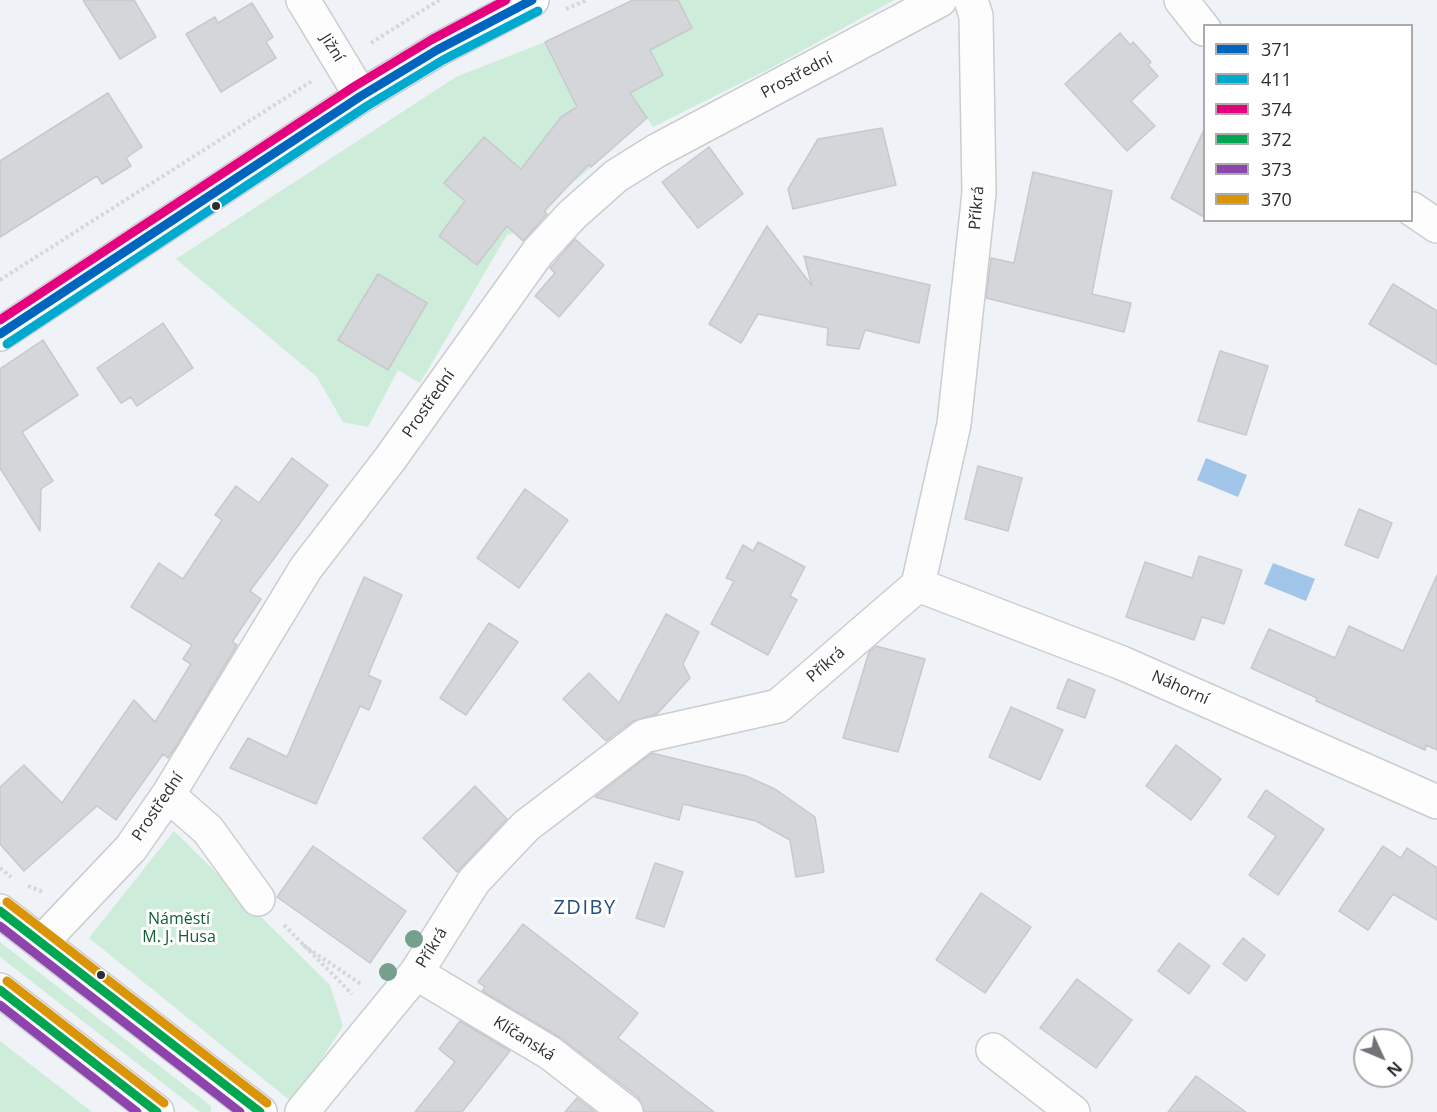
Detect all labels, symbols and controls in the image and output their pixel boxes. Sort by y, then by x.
legend [1203,24,1413,222]
street label: Jižní [316,30,348,66]
text: 371 [1261,37,1292,61]
street label: Prostřední [758,49,836,103]
text: 411 [1261,67,1292,91]
text: 374 [1261,97,1292,121]
text: 372 [1261,127,1292,151]
text: 373 [1261,157,1292,181]
street label: Příkrá [966,185,988,231]
text: 370 [1261,187,1292,211]
unlabelled marker [210,200,222,212]
street label: Prostřední [399,366,459,442]
street label: Příkrá [803,643,849,687]
street label: Náhorní [1148,667,1212,709]
street label: Prostřední [128,769,188,845]
district label: ZDIBY [553,896,617,920]
park label: Náměstí M. J. Husa [142,909,216,947]
street label: Příkrá [412,924,452,972]
unlabelled marker [95,969,107,981]
street label: Klíčanská [490,1013,558,1065]
north arrow [1353,1028,1413,1088]
text: N [1382,1057,1407,1081]

